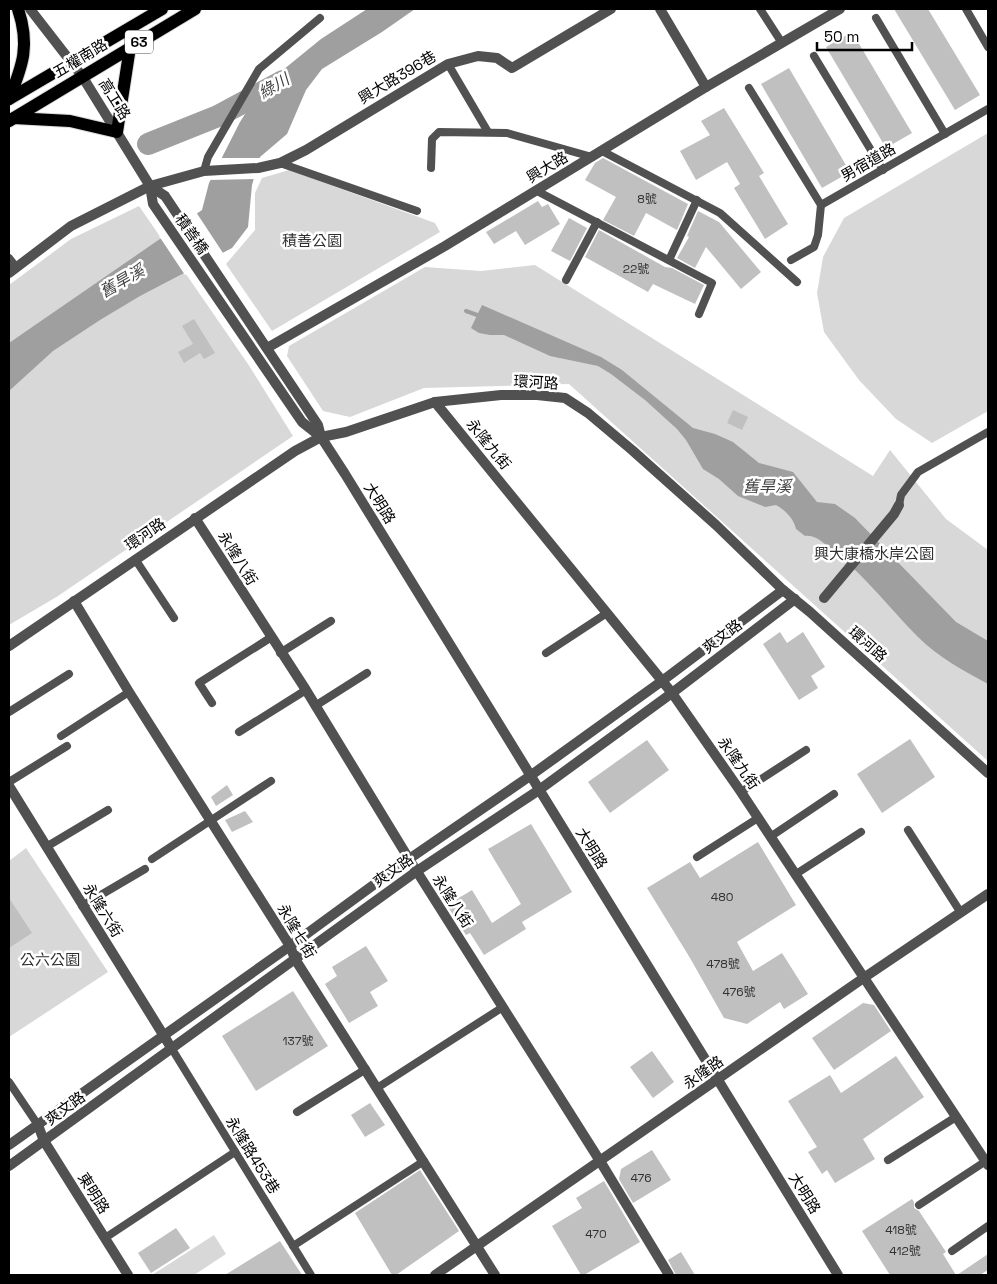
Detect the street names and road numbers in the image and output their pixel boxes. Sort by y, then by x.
road number: 63 [125,31,153,54]
street label: 五權南路 [49,34,111,82]
street label: 興大路396巷 [355,46,439,108]
street label: 高工路 [95,75,135,123]
street label: 男宿道路 [837,139,899,185]
street label: 興大路 [523,147,571,187]
street label: 積善橋 [171,210,213,258]
street label: 環河路 [513,371,559,393]
street label: 永隆九街 [463,415,515,473]
street label: 大明路 [360,479,400,527]
street label: 環河路 [121,514,169,554]
street label: 永隆八街 [214,528,262,588]
street label: 爽文路 [698,615,746,657]
street label: 環河路 [845,622,891,666]
street label: 永隆九街 [714,733,764,793]
street label: 大明路 [572,824,612,872]
street label: 爽文路 [369,849,417,891]
street label: 永隆八街 [429,871,477,931]
street label: 永隆六街 [79,880,127,940]
street label: 永隆七街 [273,900,321,962]
street label: 永隆路 [679,1051,727,1093]
street label: 爽文路 [41,1087,89,1129]
street label: 永隆路453巷 [222,1113,284,1197]
street label: 東明路 [74,1169,114,1217]
street label: 大明路 [785,1169,825,1217]

